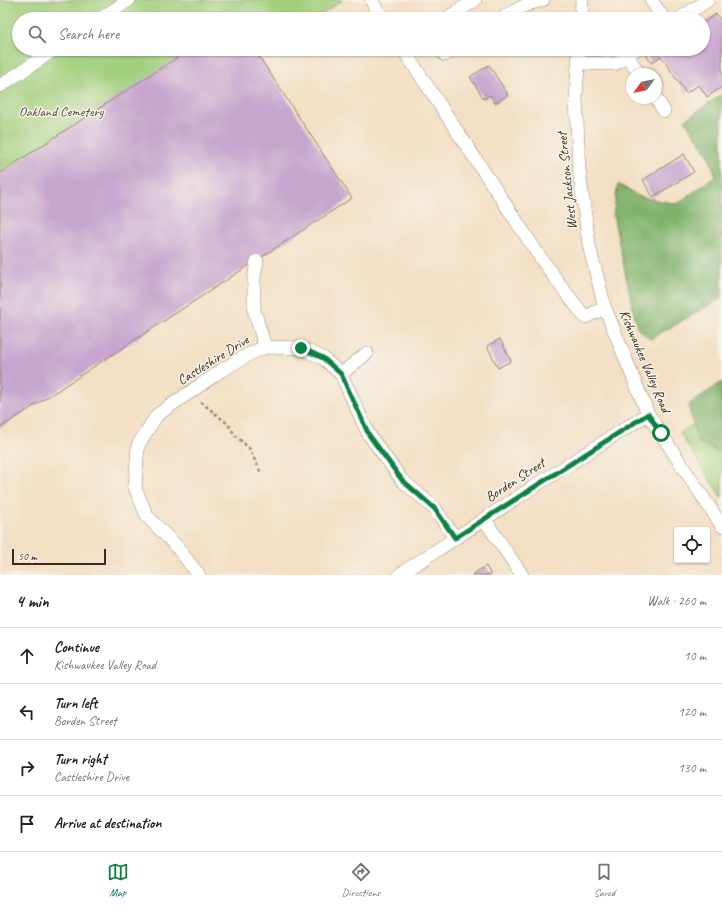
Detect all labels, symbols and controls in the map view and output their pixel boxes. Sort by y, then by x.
search box [12,12,710,56]
icon: search [26,23,48,45]
text: Search here [58,25,119,44]
north arrow [626,68,662,104]
park label: Oakland Cemetery [19,103,105,120]
street label: West Jackson Street [553,129,581,230]
street label: Kishwaukee Valley Road [616,307,675,417]
street label: Castleshire Drive [174,331,253,389]
route end [292,339,310,357]
route start [652,424,670,442]
street label: Borden Street [482,453,550,506]
map controls [674,527,710,563]
button: locate [674,527,710,563]
scale bar [12,547,106,566]
text: 50 m [18,549,37,563]
text: 4 min [16,591,49,612]
text: Walk · 260 m [647,593,706,609]
text: Continue [54,638,99,657]
icon: ahead [16,645,38,667]
text: 10 m [684,648,706,664]
text: Kishwaukee Valley Road [54,657,156,673]
text: Turn left [54,694,97,713]
icon: left [16,701,38,723]
text: 120 m [678,704,706,720]
text: Borden Street [54,713,117,729]
text: Turn right [54,750,107,769]
icon: right [16,757,38,779]
text: 130 m [678,760,706,776]
text: Castleshire Drive [54,769,129,785]
icon: arrive [16,813,38,835]
text: Arrive at destination [54,814,161,833]
tab: Map [107,861,129,899]
tab: Directions [342,861,380,899]
tab: Saved [593,861,615,899]

